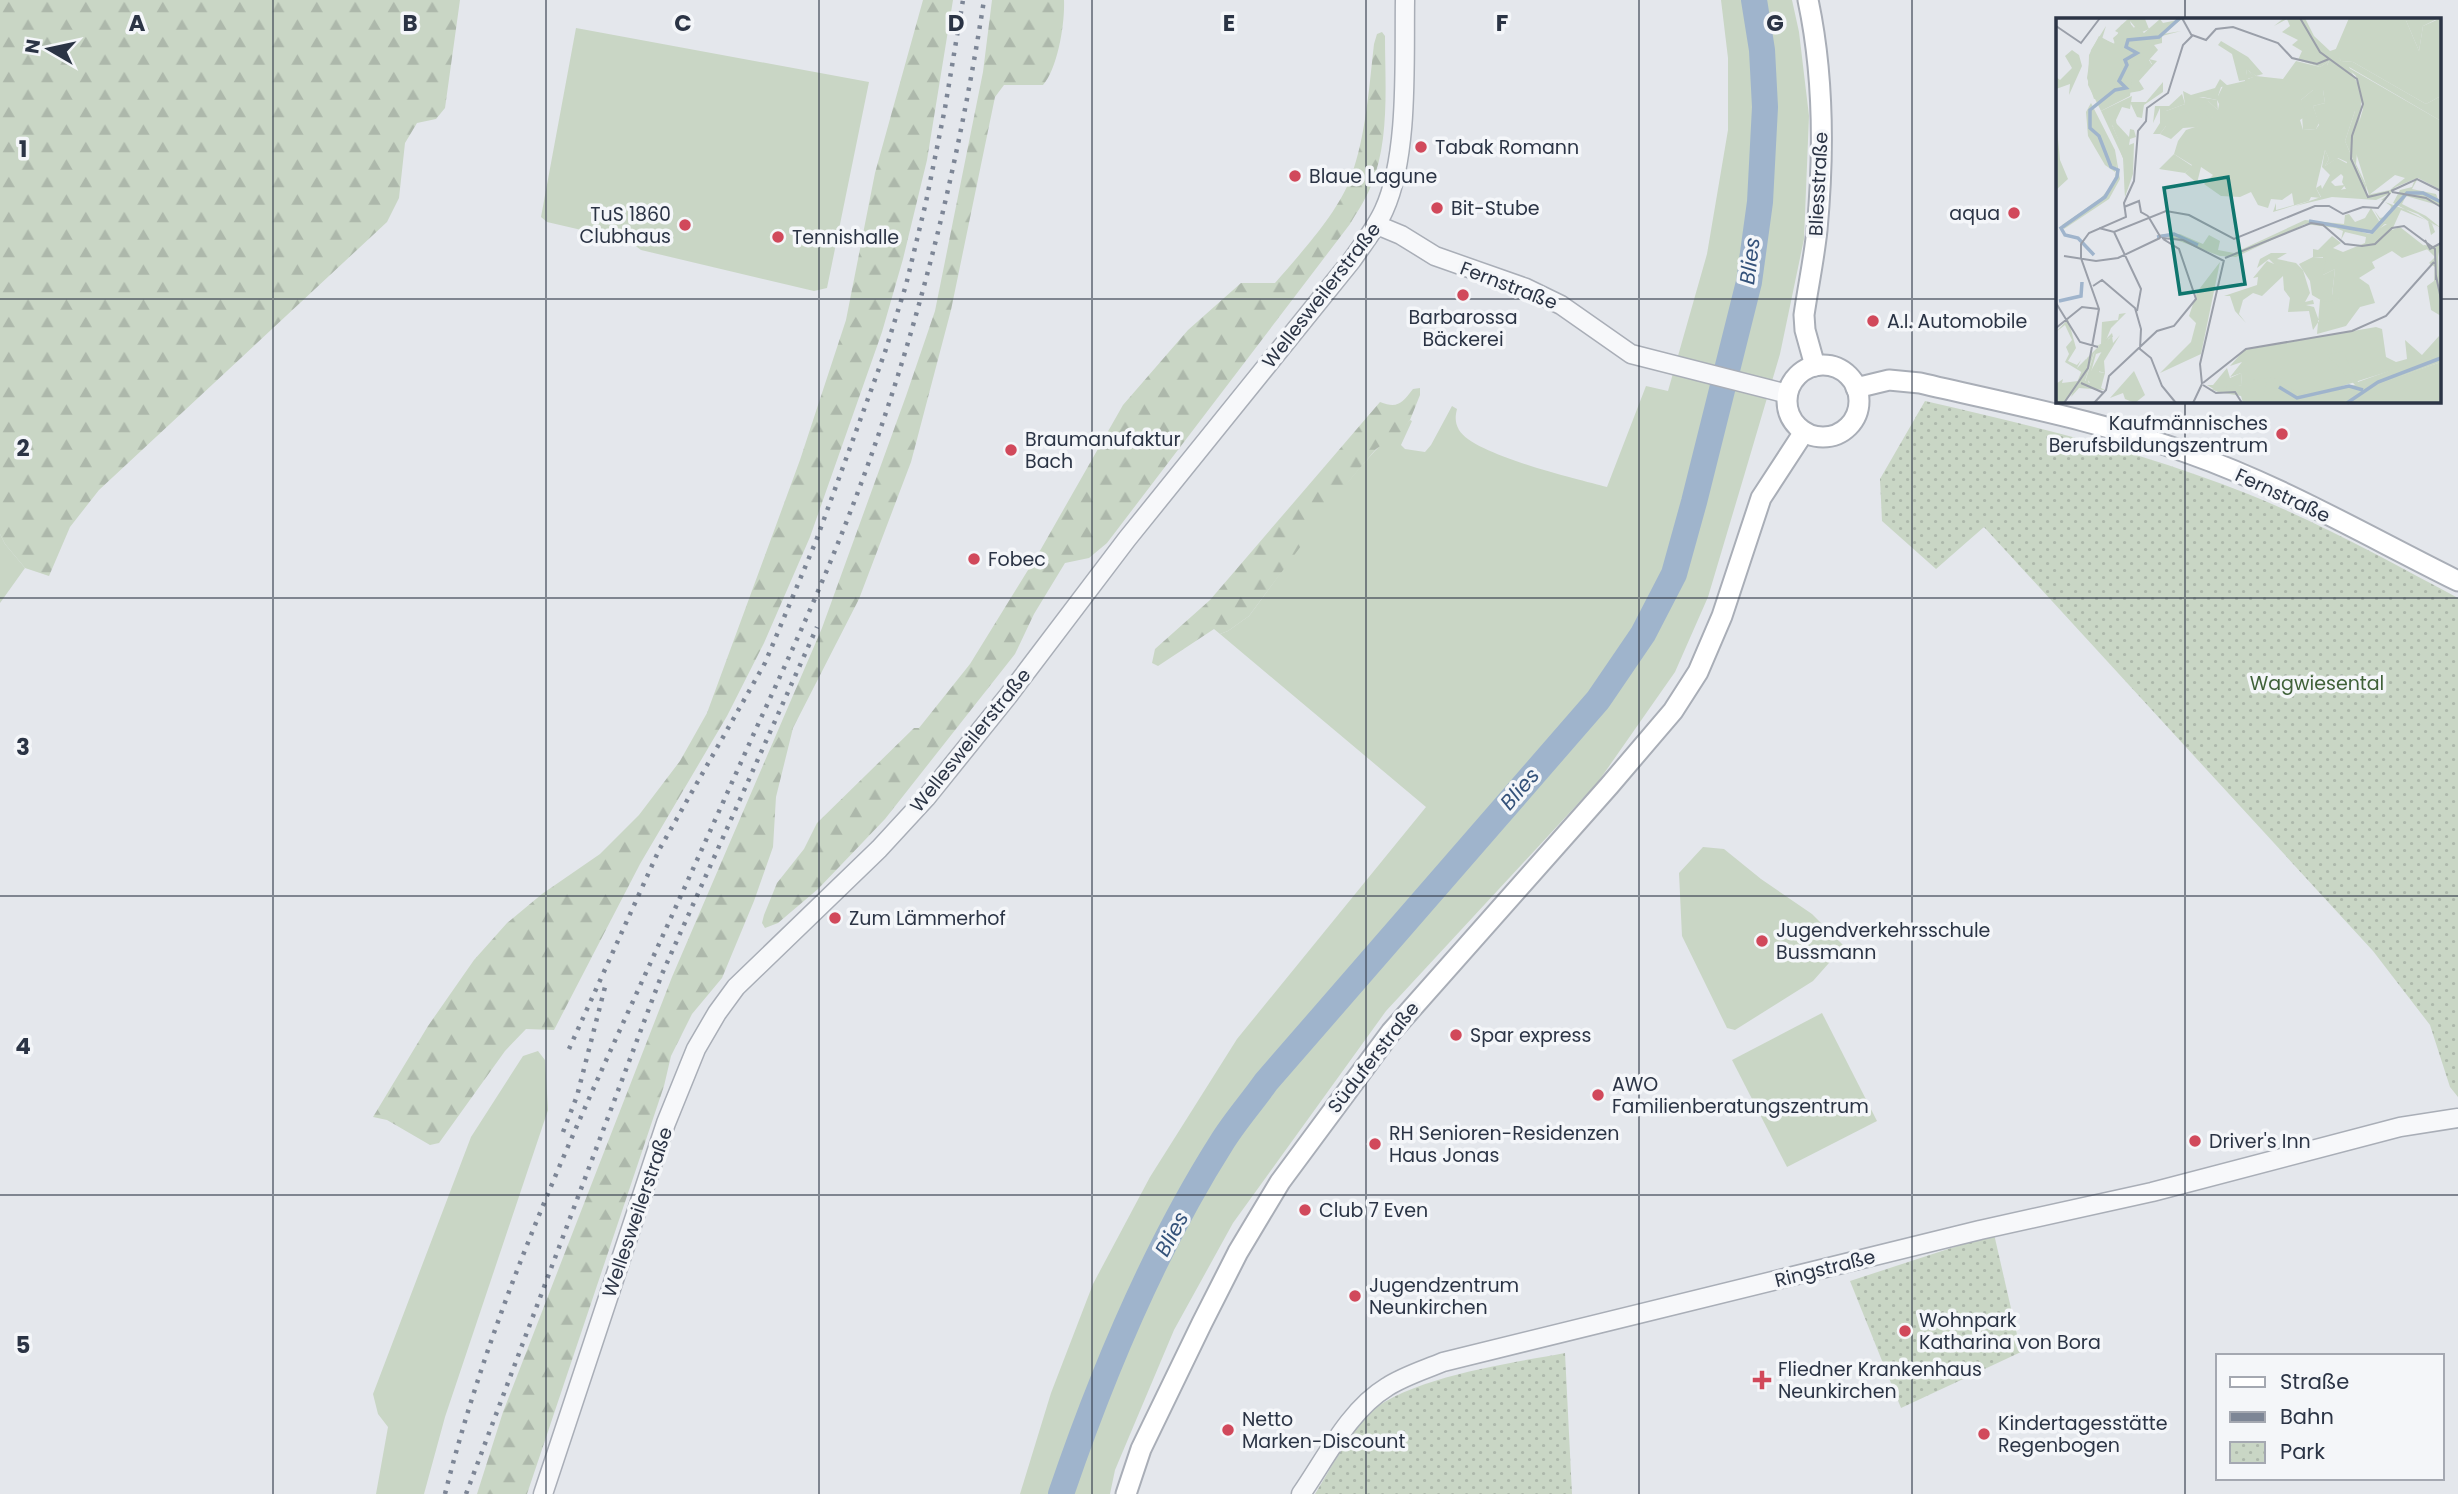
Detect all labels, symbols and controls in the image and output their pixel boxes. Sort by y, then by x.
text: A [129,7,146,39]
text: B [402,7,418,39]
text: C [674,7,692,39]
text: D [948,7,964,39]
text: E [1223,7,1235,39]
text: F [1496,7,1508,39]
text: G [1766,7,1784,39]
north arrow [14,14,84,84]
inset map [2056,18,2440,402]
text: N [18,37,47,56]
street label: Bliesstraße [1802,131,1835,237]
text: 1 [19,133,27,165]
place label: Tabak Romann [1435,134,1579,161]
marker: Tabak Romann [1413,139,1429,155]
place label: Blaue Lagune [1309,163,1437,190]
marker: Blaue Lagune [1287,168,1303,184]
place label: Bit-Stube [1451,195,1540,222]
marker: Bit-Stube [1429,200,1445,216]
place label: aqua [1949,200,2000,227]
place label: TuS 1860 Clubhaus [580,201,671,250]
marker: aqua [2006,205,2022,221]
marker: TuS 1860 Clubhaus [677,217,693,233]
street label: Wellesweilerstraße [1256,217,1387,374]
place label: Tennishalle [792,224,899,251]
marker: Tennishalle [770,229,786,245]
water label: Blies [1732,236,1767,286]
street label: Fernstraße [1456,255,1561,316]
marker: Barbarossa Bäckerei [1455,287,1471,303]
place label: Barbarossa Bäckerei [1408,304,1518,353]
place label: A.I. Automobile [1887,308,2027,335]
marker: A.I. Automobile [1865,313,1881,329]
place label: Kaufmännisches Berufsbildungszentrum [2049,410,2268,459]
place label: Braumanufaktur Bach [1025,426,1181,475]
marker: Kaufmännisches Berufsbildungszentrum [2274,426,2290,442]
text: 2 [16,432,30,464]
marker: Braumanufaktur Bach [1003,442,1019,458]
street label: Fernstraße [2231,462,2335,529]
place label: Fobec [988,546,1046,573]
marker: Fobec [966,551,982,567]
street label: Wellesweilerstraße [904,662,1037,818]
park label: Wagwiesental [2250,670,2384,697]
text: 3 [16,731,30,763]
water label: Blies [1493,761,1546,816]
place label: Zum Lämmerhof [849,905,1006,932]
marker: Zum Lämmerhof [827,910,843,926]
place label: Jugendverkehrsschule Bussmann [1776,917,1990,966]
marker: Jugendverkehrsschule Bussmann [1754,933,1770,949]
street label: Süduferstraße [1321,996,1426,1119]
place label: Spar express [1470,1022,1591,1049]
marker: Spar express [1448,1027,1464,1043]
text: 4 [15,1030,31,1062]
place label: AWO Familienberatungszentrum [1612,1071,1869,1120]
marker: AWO Familienberatungszentrum [1590,1087,1606,1103]
place label: RH Senioren-Residenzen Haus Jonas [1389,1120,1620,1169]
street label: Wellesweilerstraße [596,1123,679,1301]
place label: Driver's Inn [2209,1128,2311,1155]
marker: Driver's Inn [2187,1133,2203,1149]
marker: RH Senioren-Residenzen Haus Jonas [1367,1136,1383,1152]
place label: Club 7 Even [1319,1197,1428,1224]
marker: Club 7 Even [1297,1202,1313,1218]
water label: Blies [1148,1206,1195,1261]
street label: Ringstraße [1772,1243,1878,1294]
place label: Jugendzentrum Neunkirchen [1369,1272,1519,1321]
marker: Jugendzentrum Neunkirchen [1347,1288,1363,1304]
place label: Wohnpark Katharina von Bora [1919,1307,2101,1356]
marker: Wohnpark Katharina von Bora [1897,1323,1913,1339]
text: 5 [16,1329,30,1361]
legend [2216,1354,2444,1480]
place label: Fliedner Krankenhaus Neunkirchen [1778,1356,1982,1405]
text: Straße [2280,1367,2349,1396]
marker: Fliedner Krankenhaus Neunkirchen [1752,1370,1772,1390]
text: Bahn [2280,1402,2334,1431]
place label: Netto Marken-Discount [1242,1406,1406,1455]
place label: Kindertagesstätte Regenbogen [1998,1410,2168,1459]
marker: Netto Marken-Discount [1220,1422,1236,1438]
marker: Kindertagesstätte Regenbogen [1976,1426,1992,1442]
text: Park [2280,1437,2325,1466]

